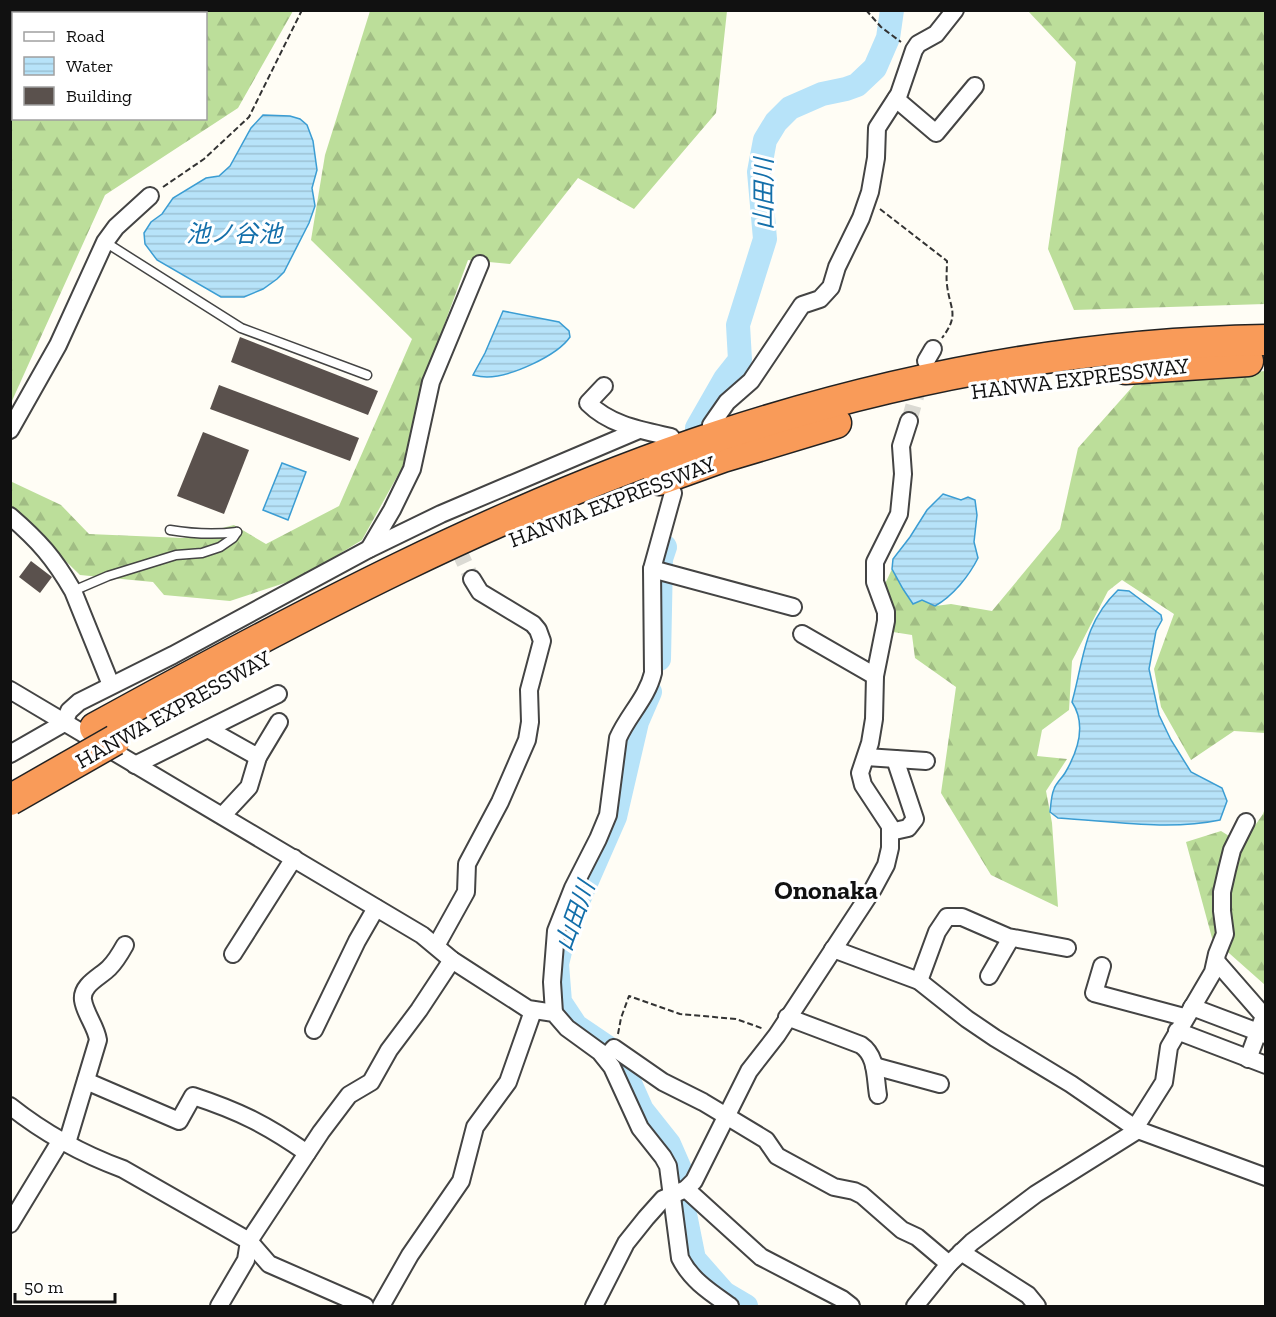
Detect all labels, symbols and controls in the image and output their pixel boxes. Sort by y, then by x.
legend [12,12,207,120]
text: Road [66,25,105,47]
text: Water [66,55,113,77]
text: Building [66,85,132,107]
water label: 山田川 [749,155,778,230]
water label: 池ノ谷池 [186,219,284,248]
street label: HANWA EXPRESSWAY [970,352,1191,405]
street label: HANWA EXPRESSWAY [505,449,720,553]
street label: HANWA EXPRESSWAY [71,644,276,774]
water label: 山田川 [549,874,601,955]
district label: Ononaka [774,874,878,906]
scale bar [15,1266,116,1304]
text: 50 m [24,1276,64,1298]

